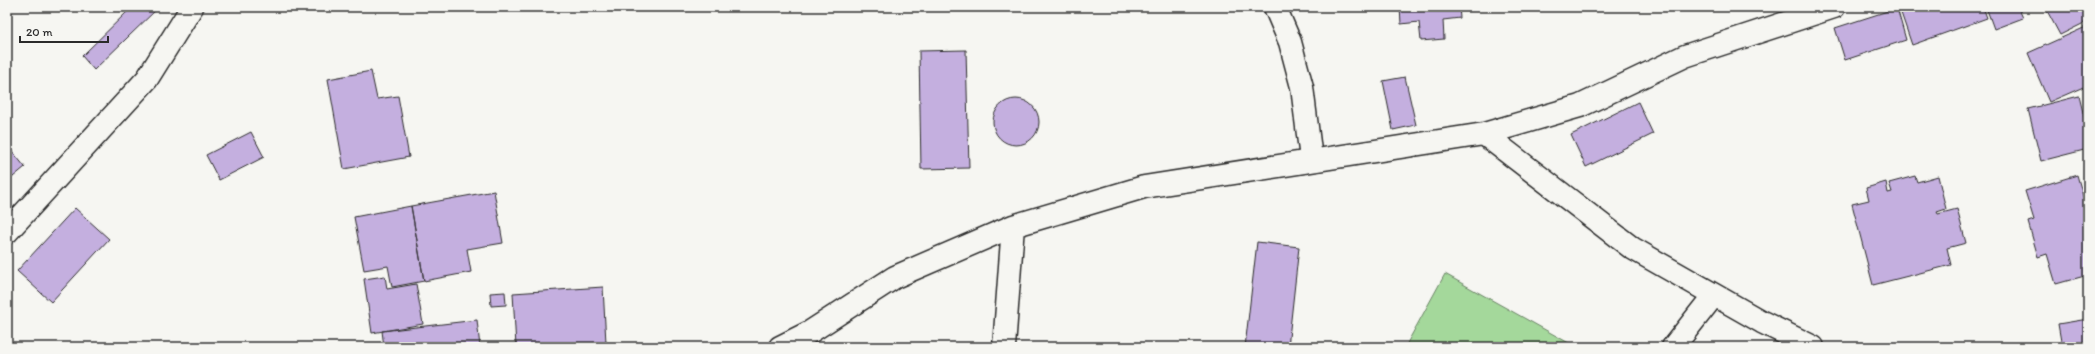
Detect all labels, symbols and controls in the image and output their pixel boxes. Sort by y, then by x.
scale bar [20,18,108,44]
text: 20 m [26,25,53,39]

